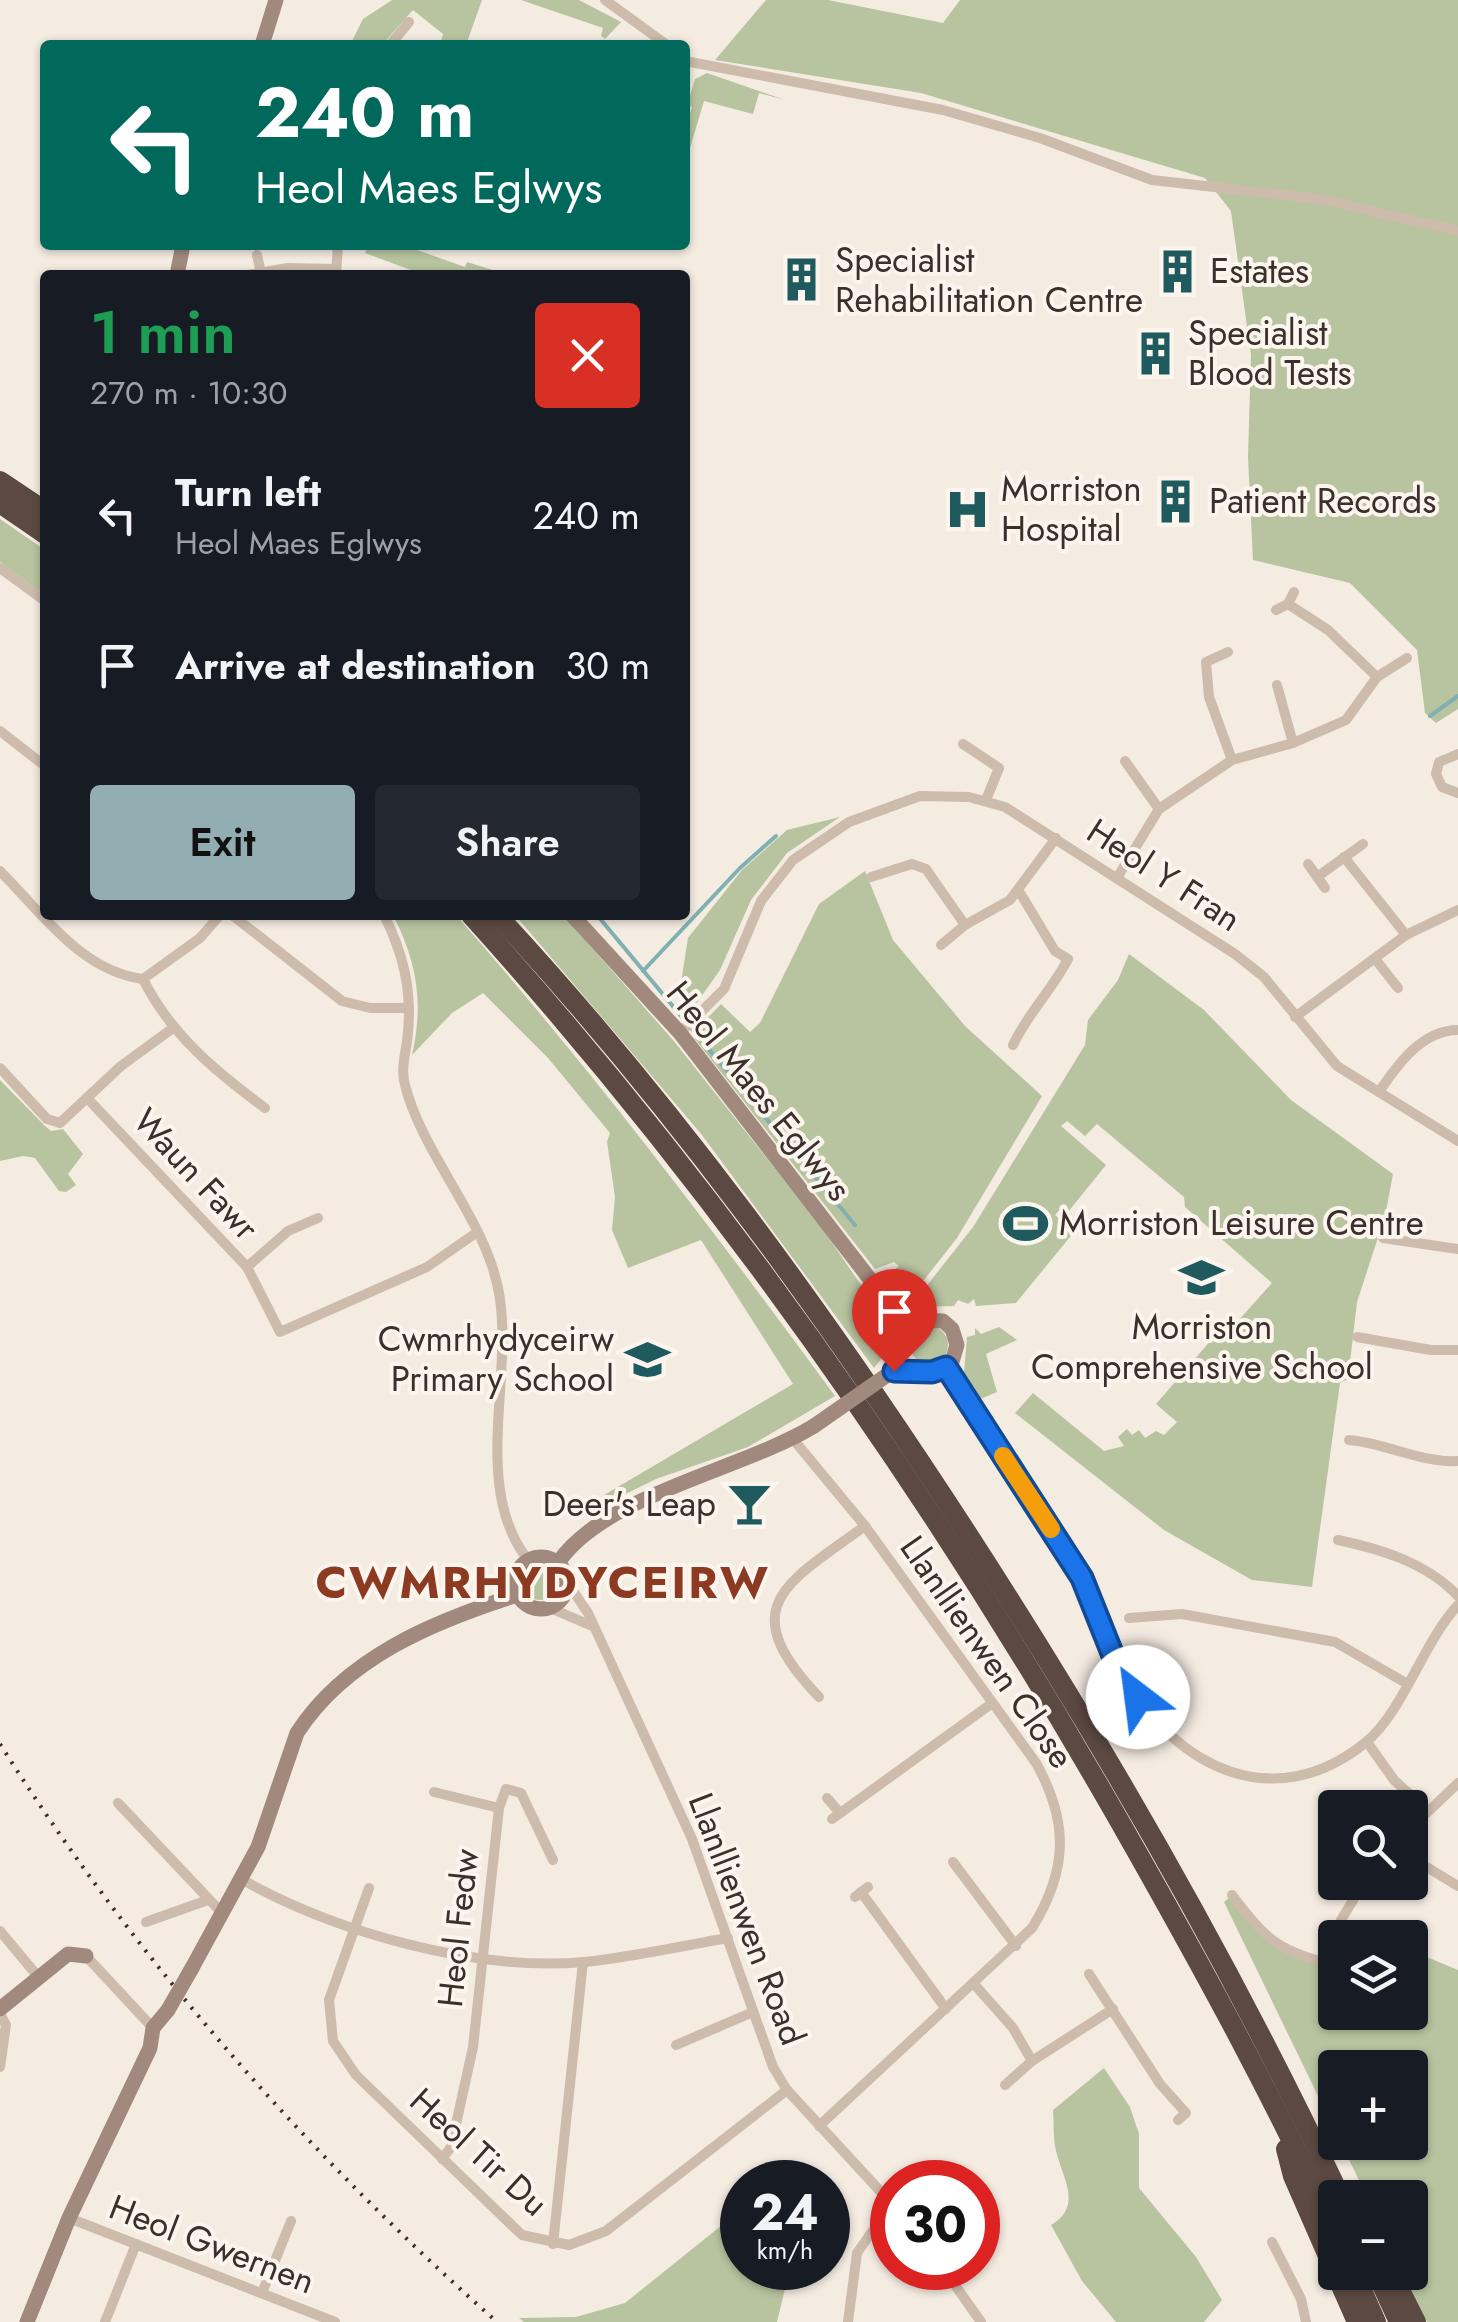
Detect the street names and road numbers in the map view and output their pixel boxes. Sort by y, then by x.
street label: Heol Y Fran [1077,806,1251,944]
street label: Heol Maes Eglwys [655,970,863,1212]
street label: Waun Fawr [122,1097,270,1251]
street label: Llanllienwen Close [888,1525,1086,1779]
street label: Llanllienwen Road [676,1786,818,2052]
street label: Heol Fedw [425,1846,491,2010]
street label: Heol Tir Du [399,2076,559,2228]
street label: Heol Gwernen [102,2182,322,2306]

